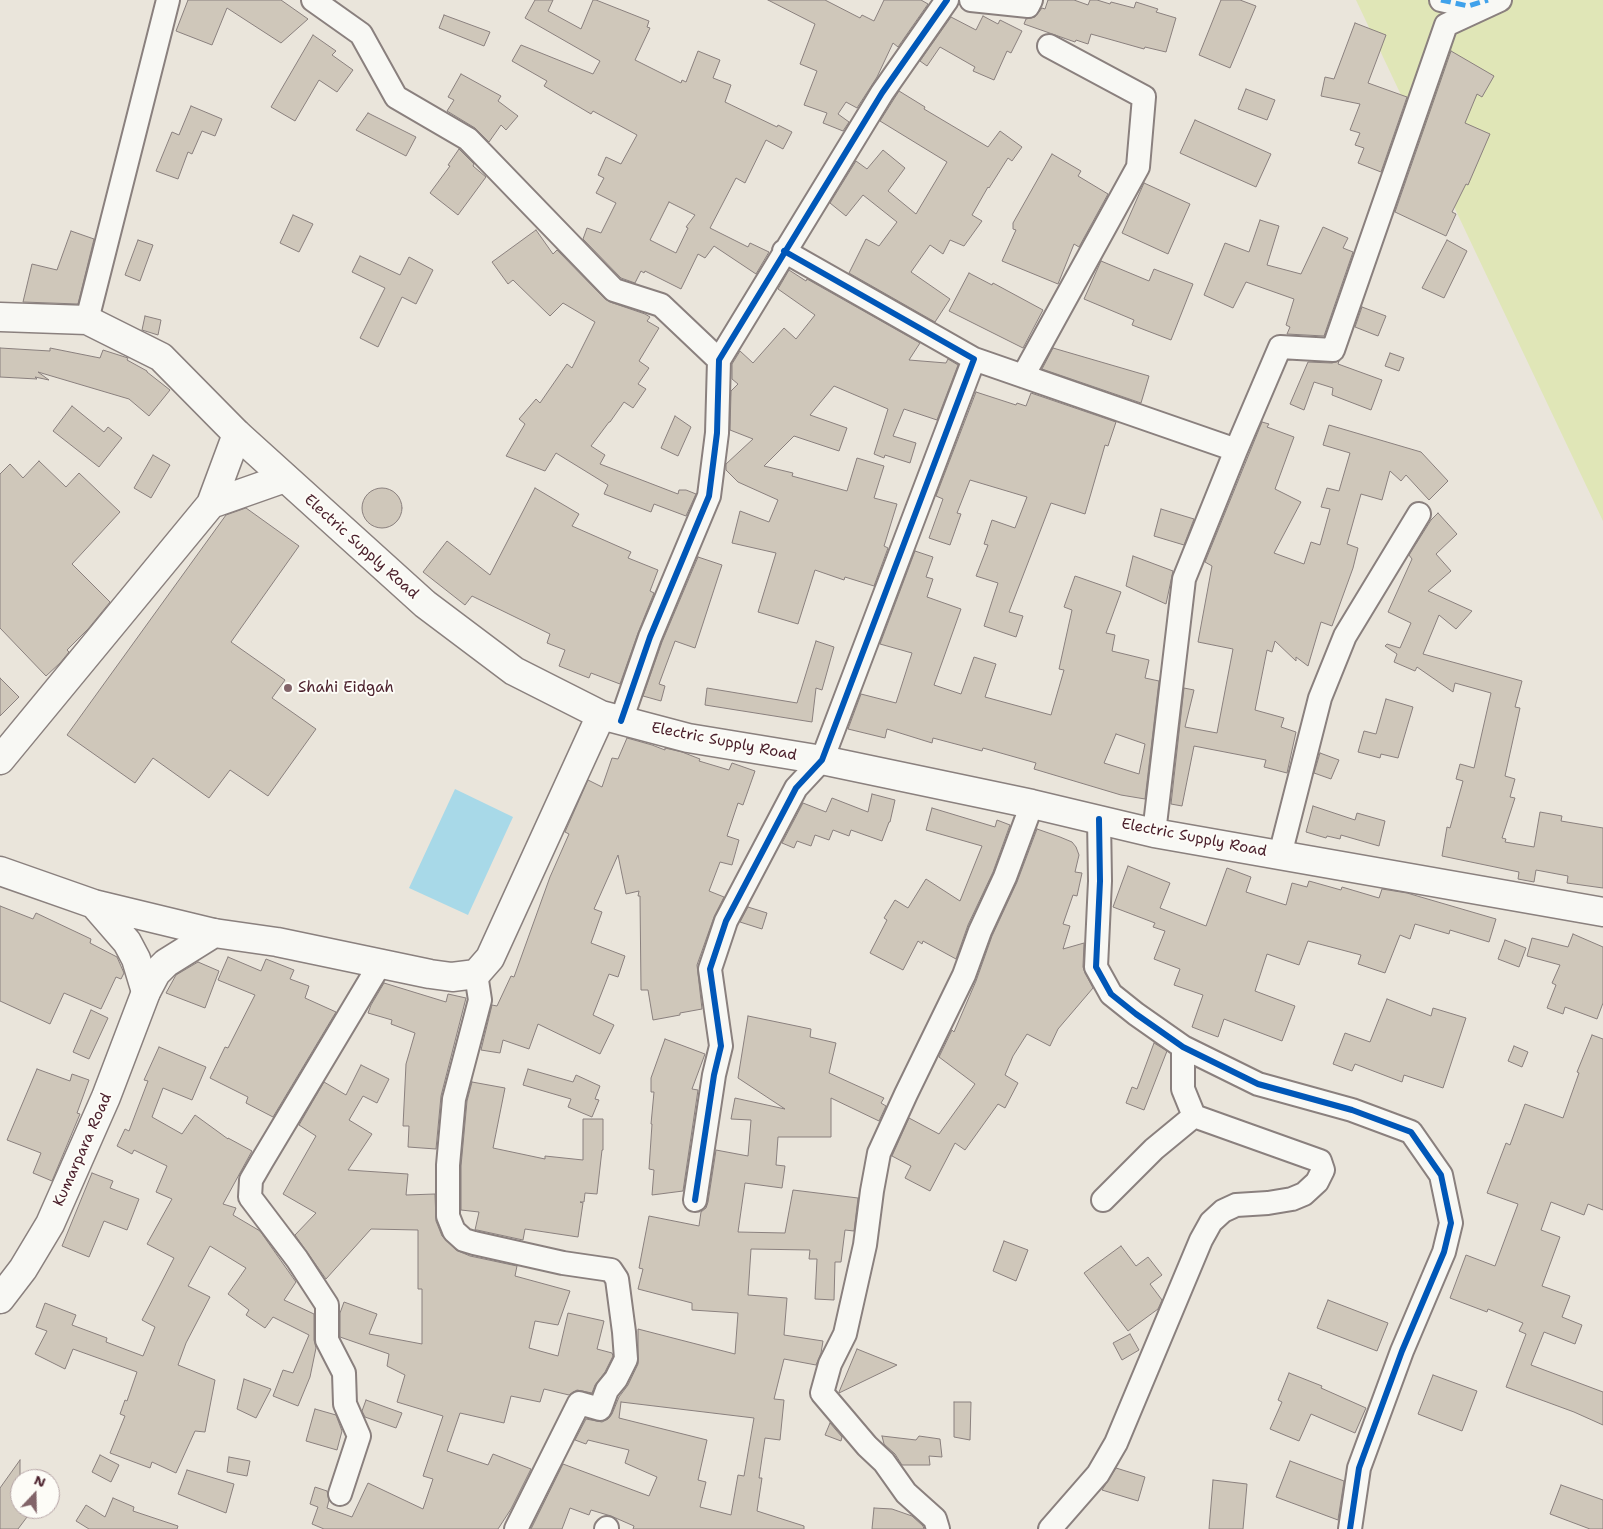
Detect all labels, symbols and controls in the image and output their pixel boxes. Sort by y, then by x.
street label: Electric Supply Road [300,491,422,603]
place label: Shahi Eidgah [298,679,394,697]
marker: Shahi Eidgah [282,682,294,694]
street label: Electric Supply Road [650,719,798,765]
street label: Electric Supply Road [1120,815,1268,861]
street label: Kumarpara Road [50,1091,116,1209]
north arrow [10,1469,60,1519]
text: N [32,1471,48,1491]

